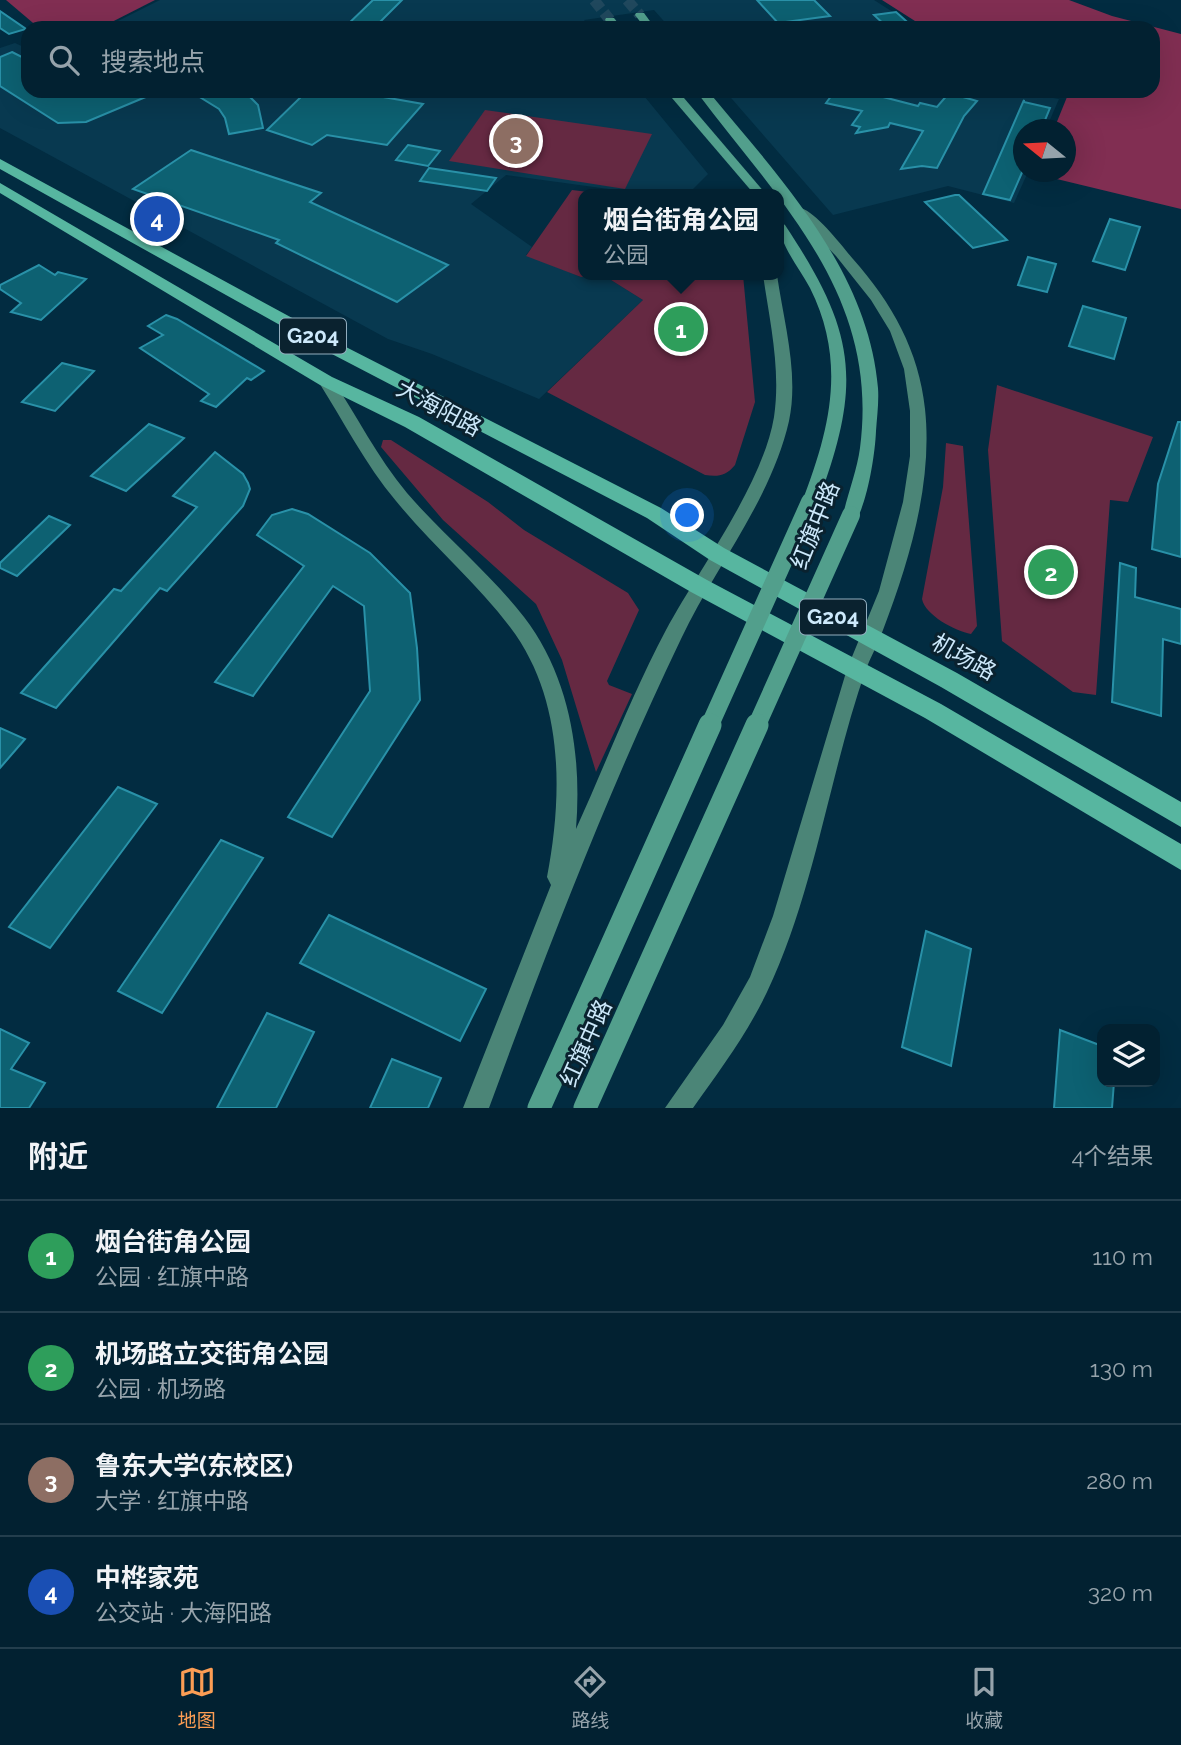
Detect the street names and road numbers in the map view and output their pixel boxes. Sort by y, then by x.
road number: G204 [280,318,346,354]
street label: 大海阳路 [392,374,486,441]
street label: 红旗中路 [785,477,844,573]
road number: G204 [800,600,866,634]
street label: 机场路 [928,628,1001,685]
street label: 红旗中路 [555,995,617,1090]

